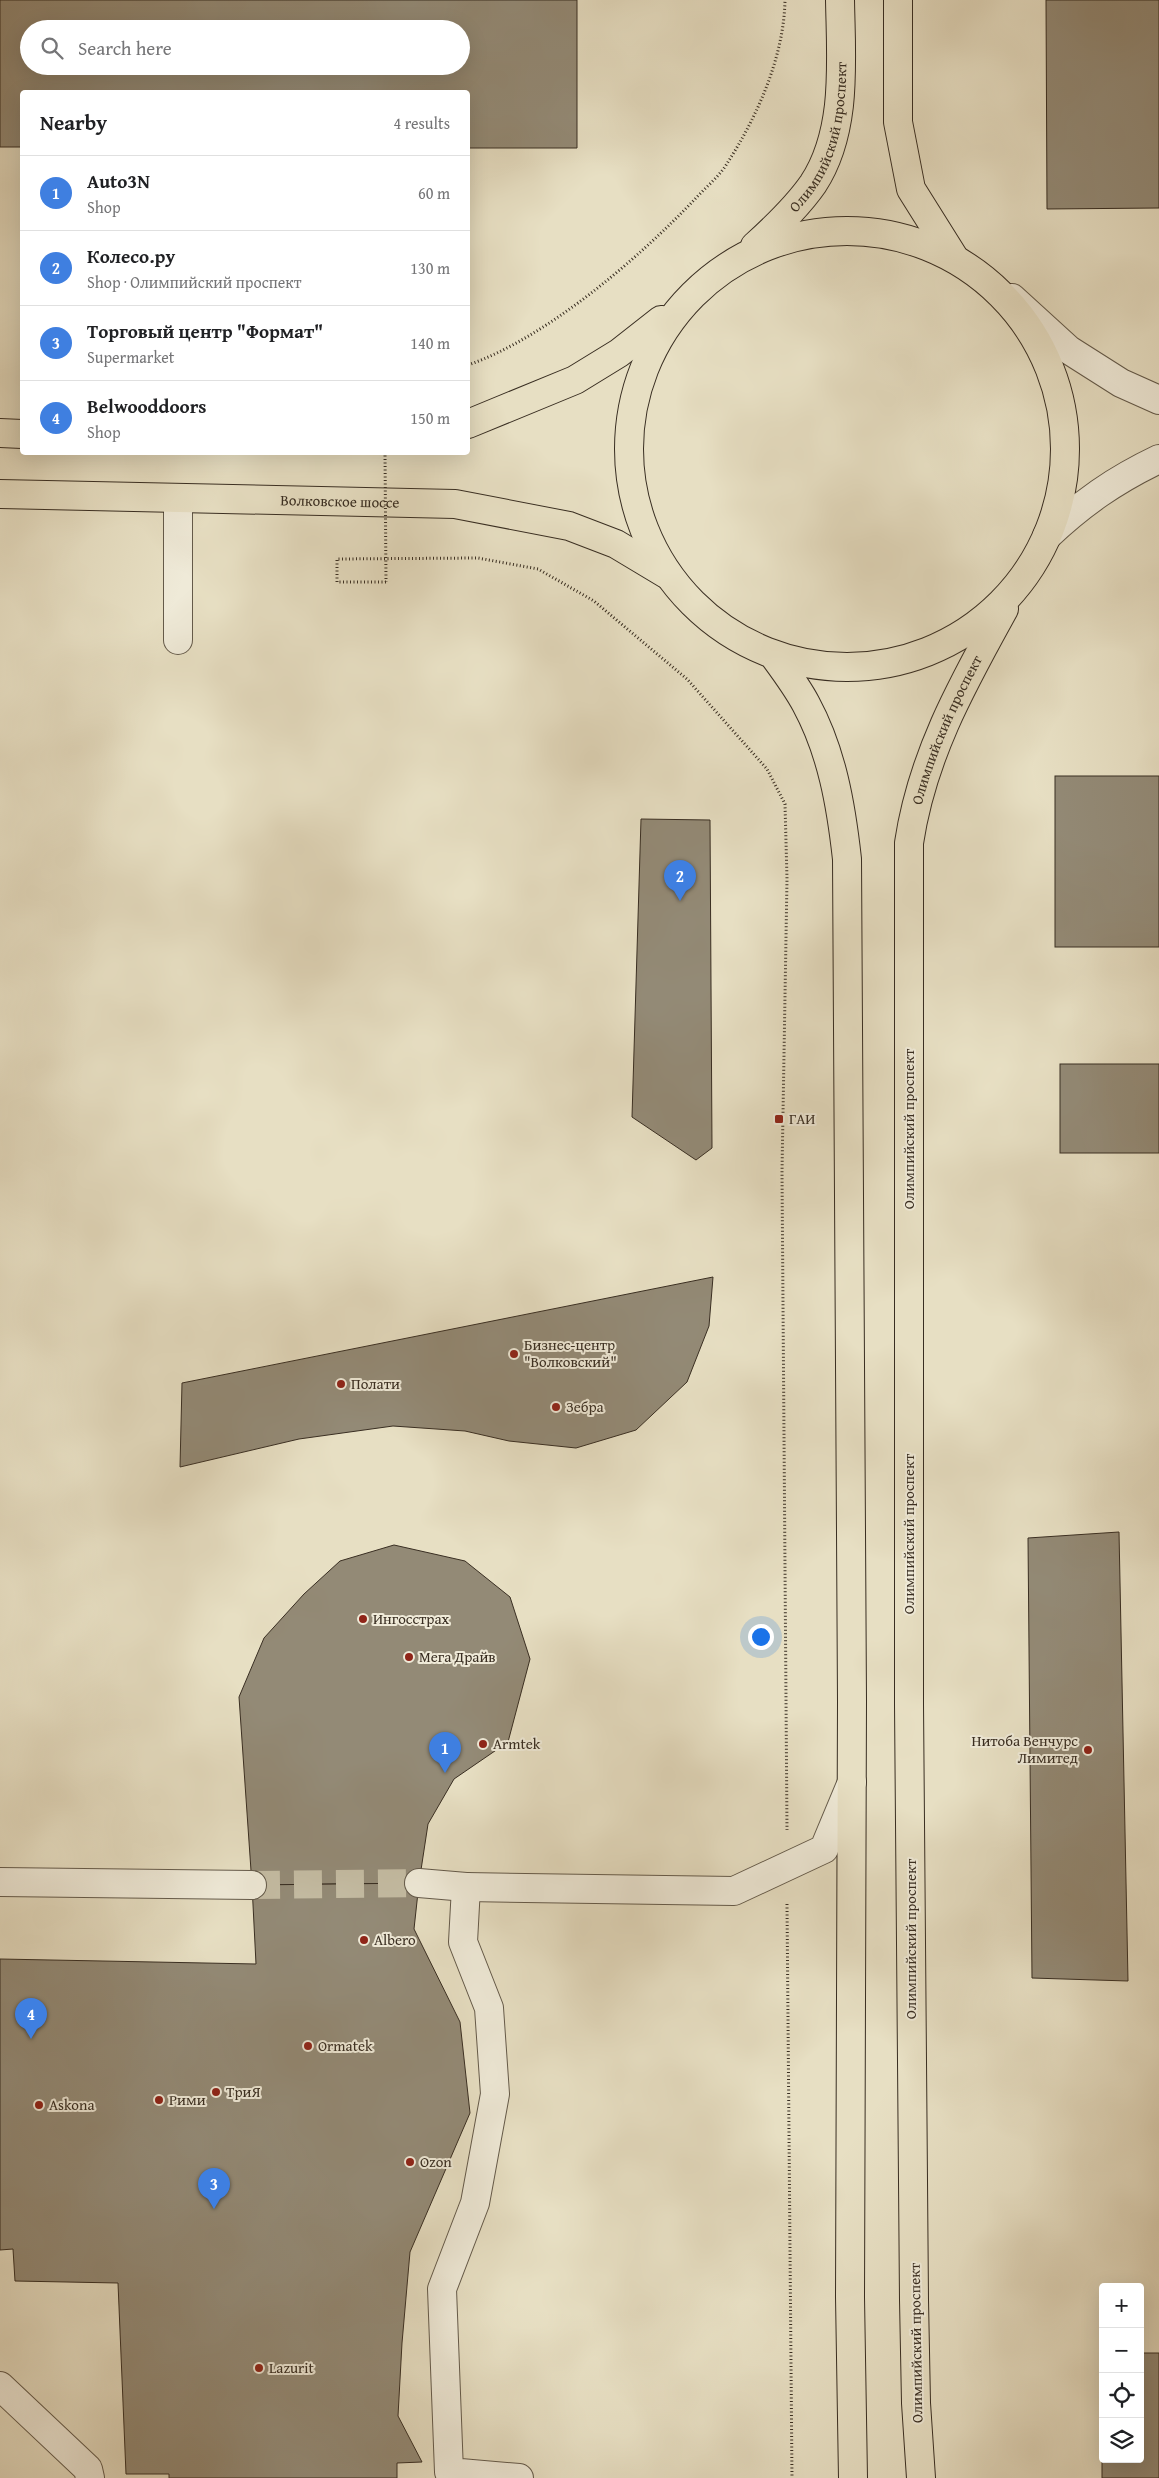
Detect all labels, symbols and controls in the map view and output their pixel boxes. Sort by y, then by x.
search box [20,20,470,75]
icon: search [38,34,66,62]
text: Search here [78,34,172,62]
street label: Олимпийский проспект [784,61,851,217]
text: Nearby [40,107,107,138]
text: 4 results [393,111,450,135]
text: Auto3N [87,167,150,195]
text: 1 [52,181,60,205]
text: 60 m [418,181,450,205]
text: Shop [87,195,121,219]
text: Колесо.ру [87,242,175,270]
text: 2 [52,256,60,280]
text: 130 m [410,256,450,280]
text: Shop · Олимпийский проспект [87,270,301,294]
text: Торговый центр "Формат" [87,317,323,345]
text: 3 [52,331,60,355]
text: 140 m [410,331,450,355]
text: Supermarket [87,345,174,369]
text: Belwooddoors [87,392,207,420]
text: 4 [52,406,60,430]
text: 150 m [410,406,450,430]
text: Shop [87,420,121,444]
street label: Волковское шоссе [280,489,400,513]
street label: Олимпийский проспект [906,651,987,807]
pin: 2 [664,860,696,901]
street label: Олимпийский проспект [898,1048,919,1209]
place label: ГАИ [789,1108,815,1129]
marker: ГАИ [773,1113,785,1125]
place label: Бизнес-центр "Волковский" [524,1334,617,1372]
marker: Бизнес-центр "Волковский" [508,1348,520,1360]
place label: Полати [351,1373,400,1394]
marker: Полати [335,1378,347,1390]
place label: Зебра [566,1396,605,1417]
marker: Зебра [550,1401,562,1413]
street label: Олимпийский проспект [898,1453,919,1614]
place label: Ингосстрах [373,1608,450,1629]
marker: Ингосстрах [357,1613,369,1625]
your location [748,1624,774,1650]
place label: Мега Драйв [419,1646,496,1667]
marker: Мега Драйв [403,1651,415,1663]
place label: Нитоба Венчурс Лимитед [971,1730,1078,1768]
pin: 1 [429,1732,461,1773]
place label: Armtek [493,1733,541,1754]
marker: Armtek [477,1738,489,1750]
marker: Нитоба Венчурс Лимитед [1082,1744,1094,1756]
street label: Олимпийский проспект [900,1858,921,2019]
place label: Albero [374,1929,416,1950]
marker: Albero [358,1934,370,1946]
pin: 4 [15,1998,47,2039]
place label: Ormatek [318,2035,373,2056]
marker: Ormatek [302,2040,314,2052]
place label: ТриЯ [226,2081,260,2102]
marker: ТриЯ [210,2086,222,2098]
place label: Рими [169,2089,206,2110]
place label: Askona [49,2094,95,2115]
marker: Рими [153,2094,165,2106]
marker: Askona [33,2099,45,2111]
place label: Ozon [420,2151,452,2172]
marker: Ozon [404,2156,416,2168]
pin: 3 [198,2168,230,2209]
street label: Олимпийский проспект [904,2262,927,2423]
map controls [1099,2283,1144,2463]
button: + [1099,2283,1144,2328]
button: − [1099,2328,1144,2373]
place label: Lazurit [269,2357,314,2378]
marker: Lazurit [253,2362,265,2374]
button: locate [1099,2373,1144,2418]
button: layers [1099,2418,1144,2463]

